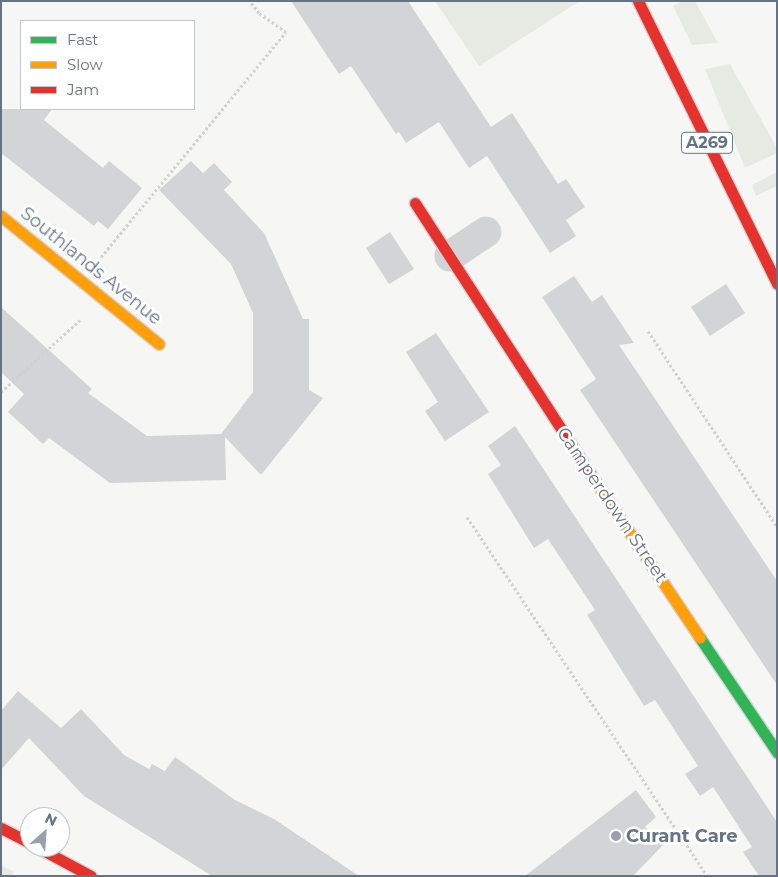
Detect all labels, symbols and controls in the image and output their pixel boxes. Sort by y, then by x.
legend [20,20,195,110]
text: Fast [67,30,98,49]
text: Slow [67,55,103,74]
text: Jam [67,80,99,99]
road number: A269 [681,130,733,156]
street label: Southlands Avenue [16,202,166,330]
street label: Camperdown Street [552,423,672,587]
north arrow [20,807,70,857]
text: N [42,809,60,830]
place label: Curant Care [626,825,738,847]
marker: Curant Care [610,830,622,842]

